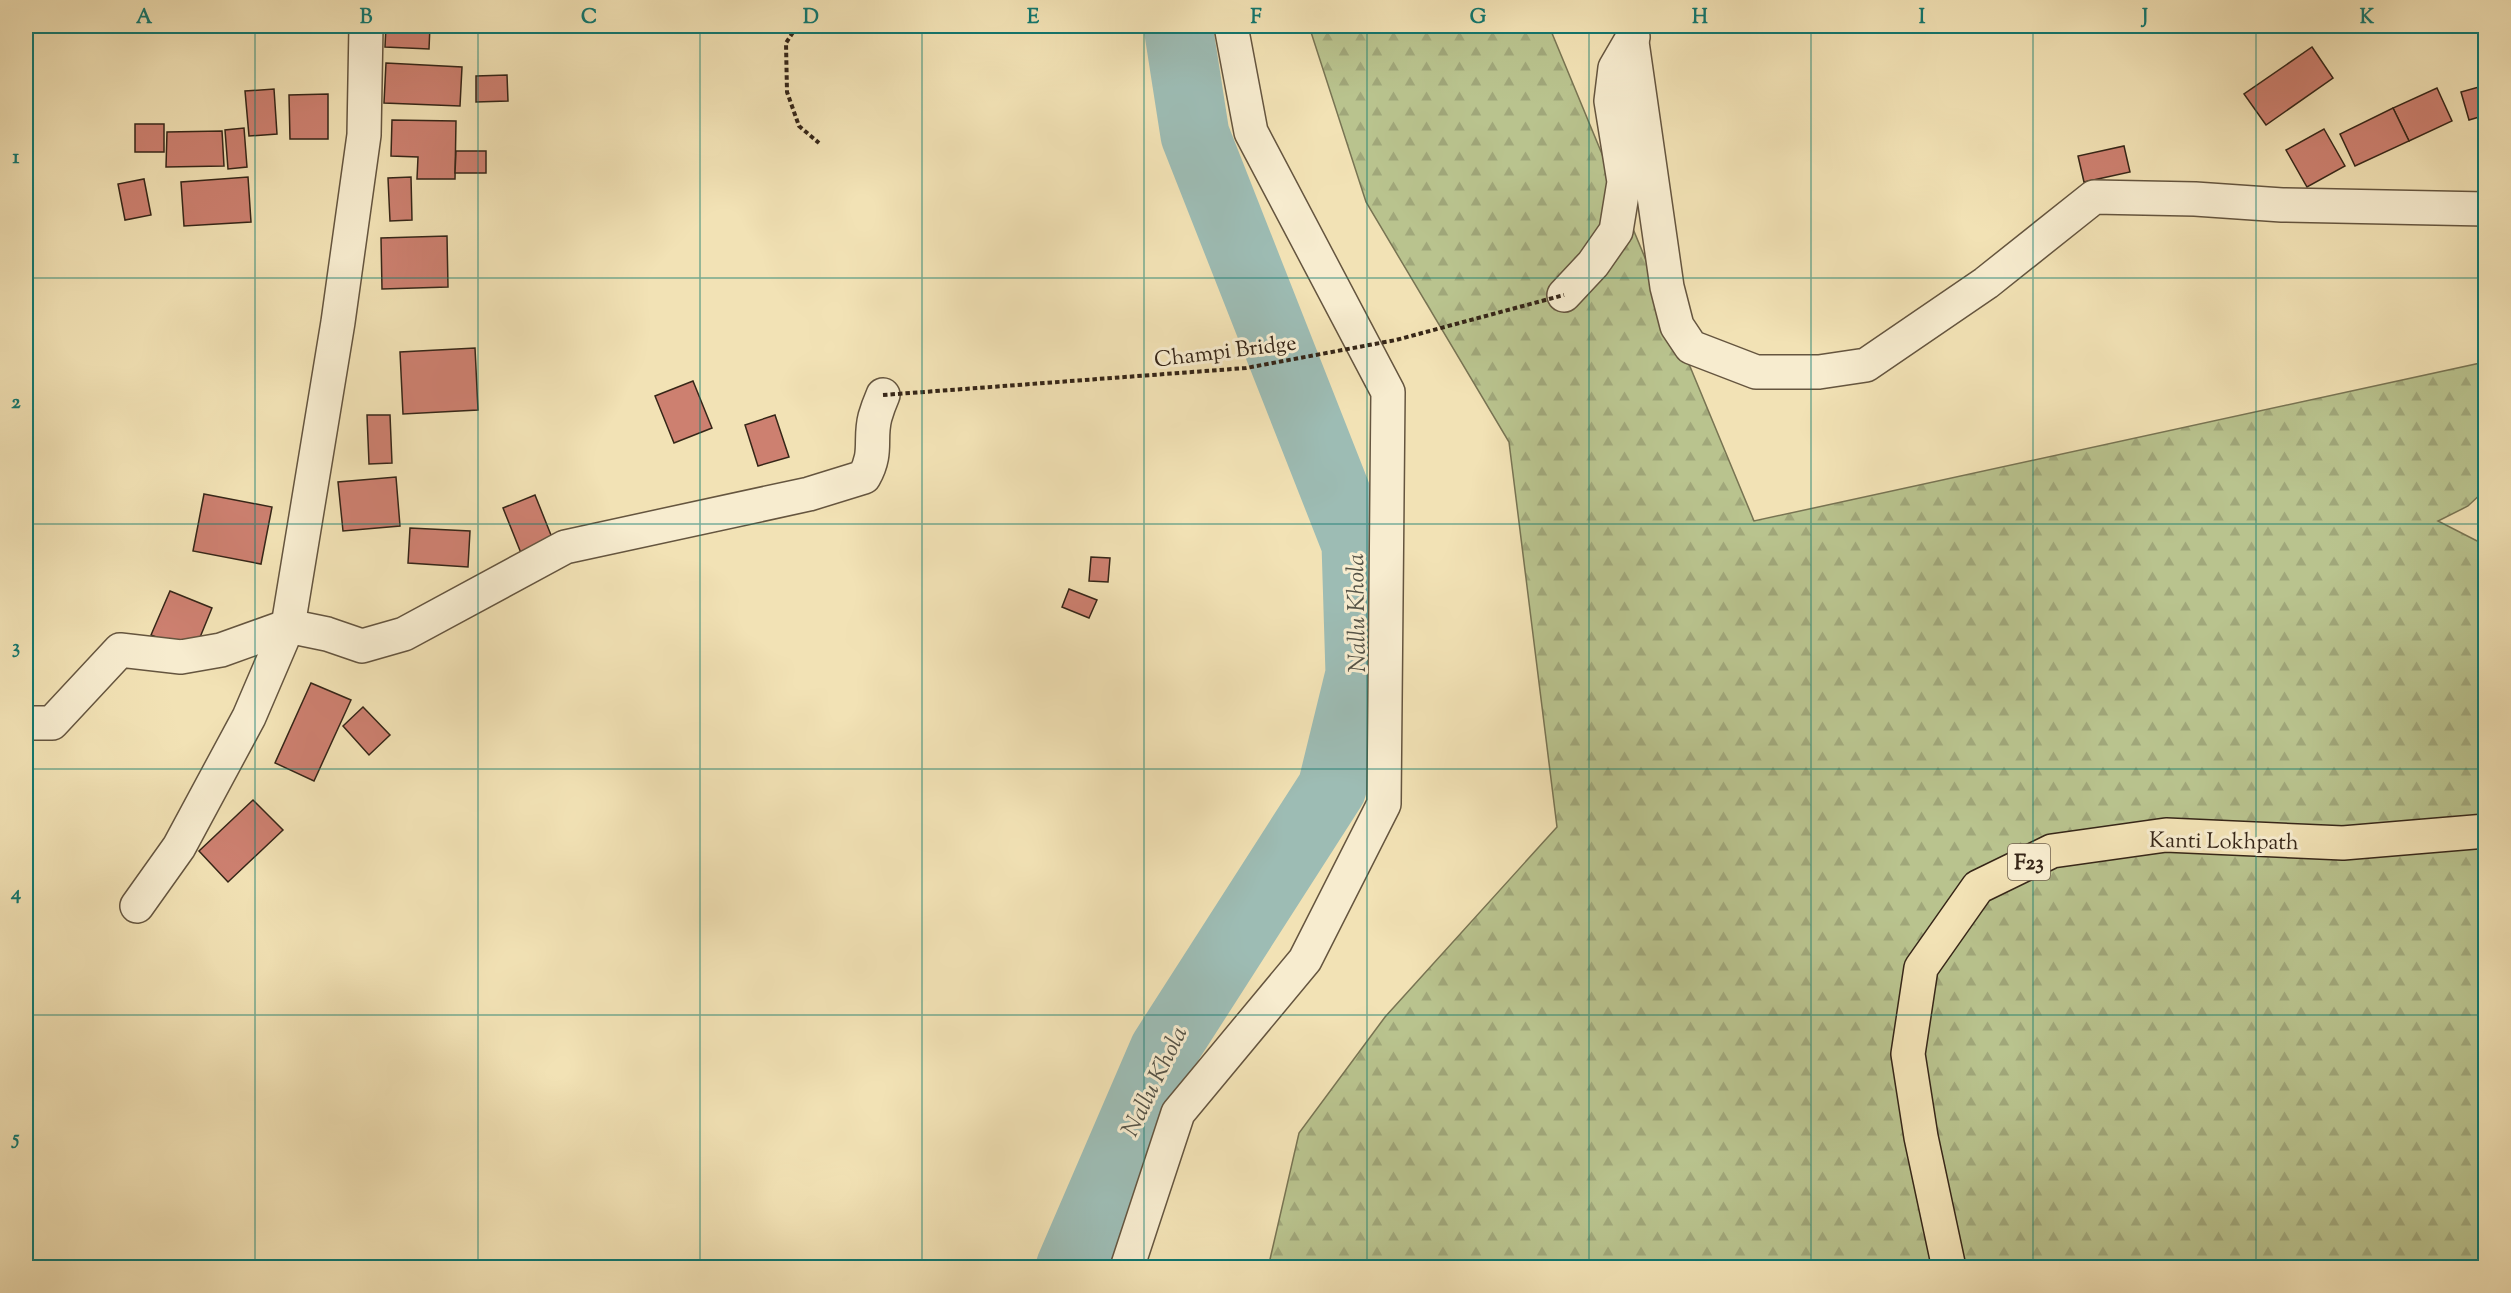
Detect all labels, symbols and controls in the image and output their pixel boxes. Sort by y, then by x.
text: A [136,4,153,33]
text: B [360,4,373,33]
text: C [581,4,597,33]
text: D [803,4,819,33]
text: E [1027,4,1040,33]
text: F [1250,4,1262,33]
text: G [1470,4,1487,33]
text: H [1692,4,1708,33]
text: I [1919,4,1926,33]
text: J [2140,4,2148,33]
text: K [2360,4,2375,33]
text: 1 [13,144,20,173]
street label: Champi Bridge [1152,328,1298,378]
text: 2 [11,389,21,418]
water label: Nallu Khola [1340,553,1376,673]
text: 3 [12,634,20,663]
street label: Kanti Lokhpath [2149,826,2299,860]
road number: F23 [2008,844,2050,880]
text: 4 [10,880,21,909]
water label: Nallu Khola [1114,1021,1197,1143]
text: 5 [11,1125,20,1154]

